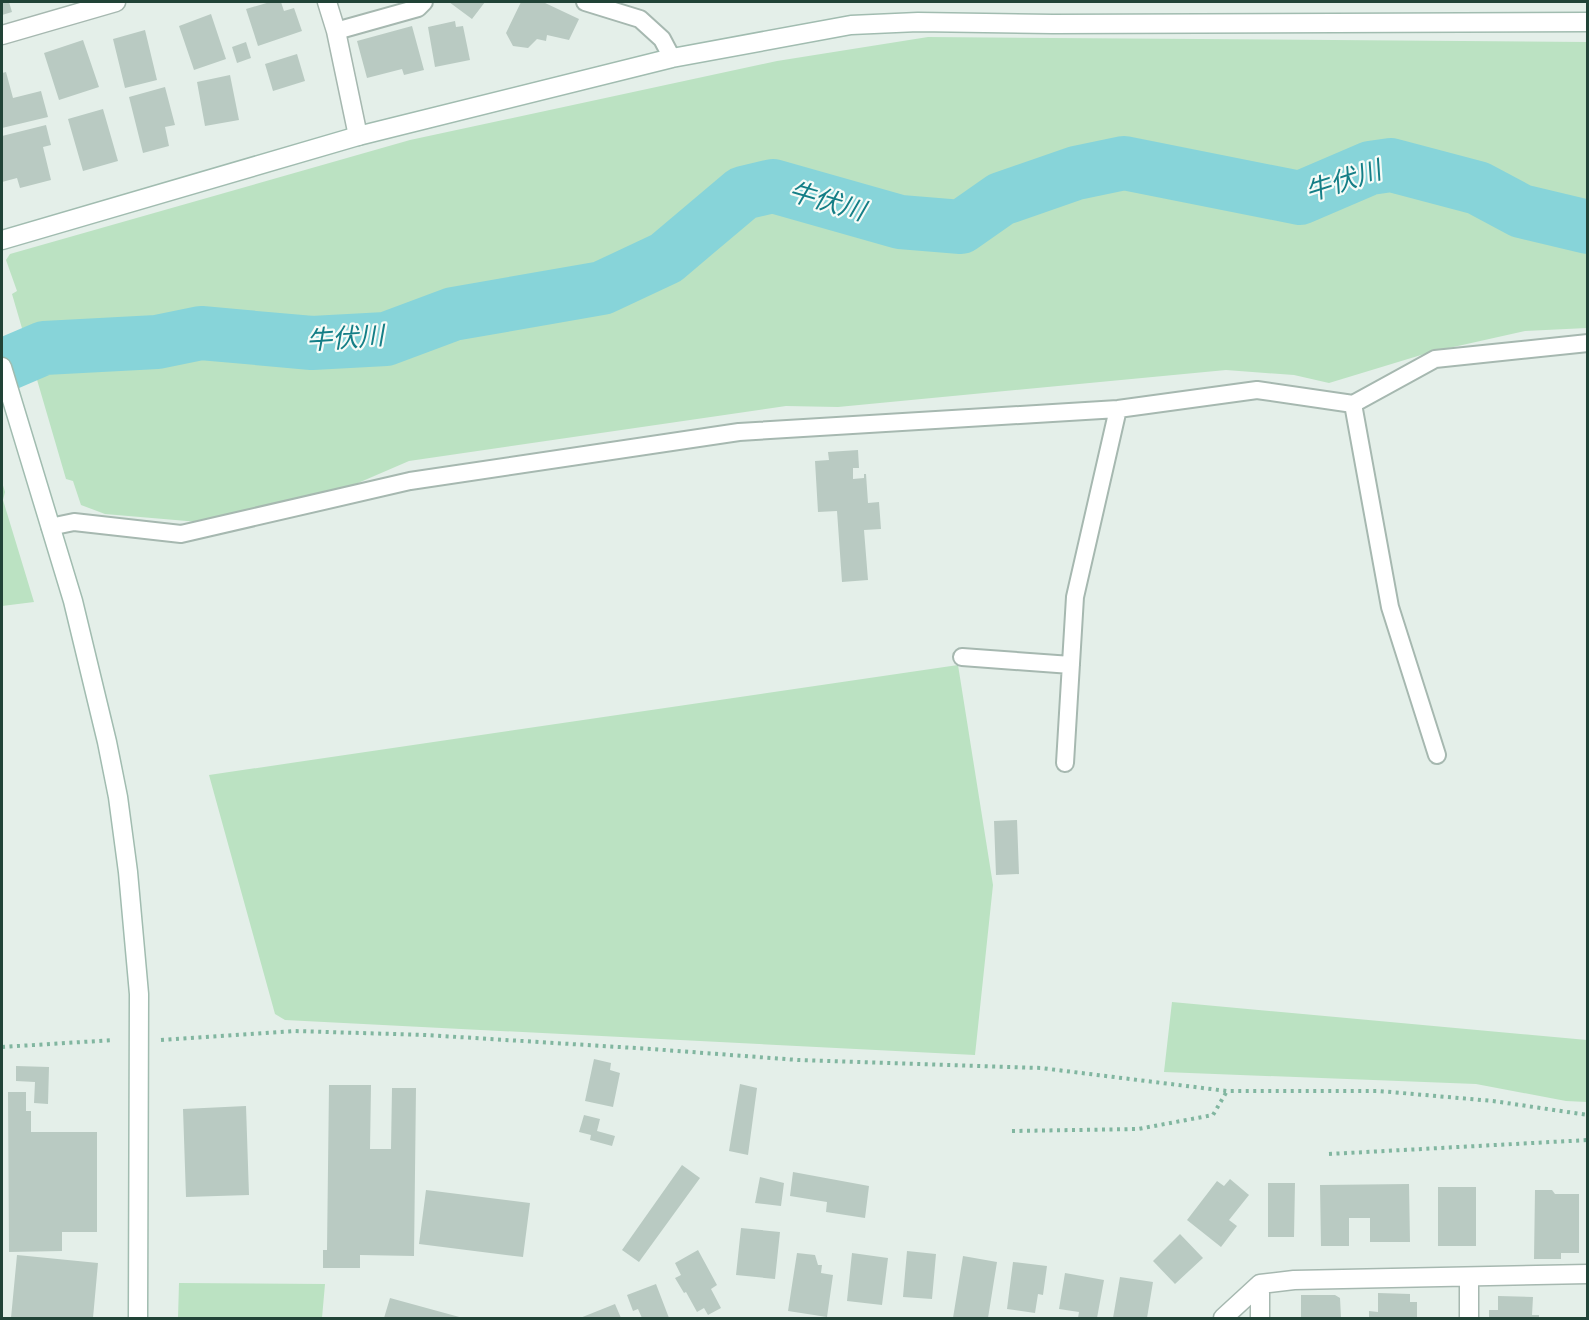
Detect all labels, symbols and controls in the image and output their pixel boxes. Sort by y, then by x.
water label: 牛伏川 [1300,150,1389,211]
water label: 牛伏川 [784,172,873,231]
water label: 牛伏川 [305,316,388,360]

